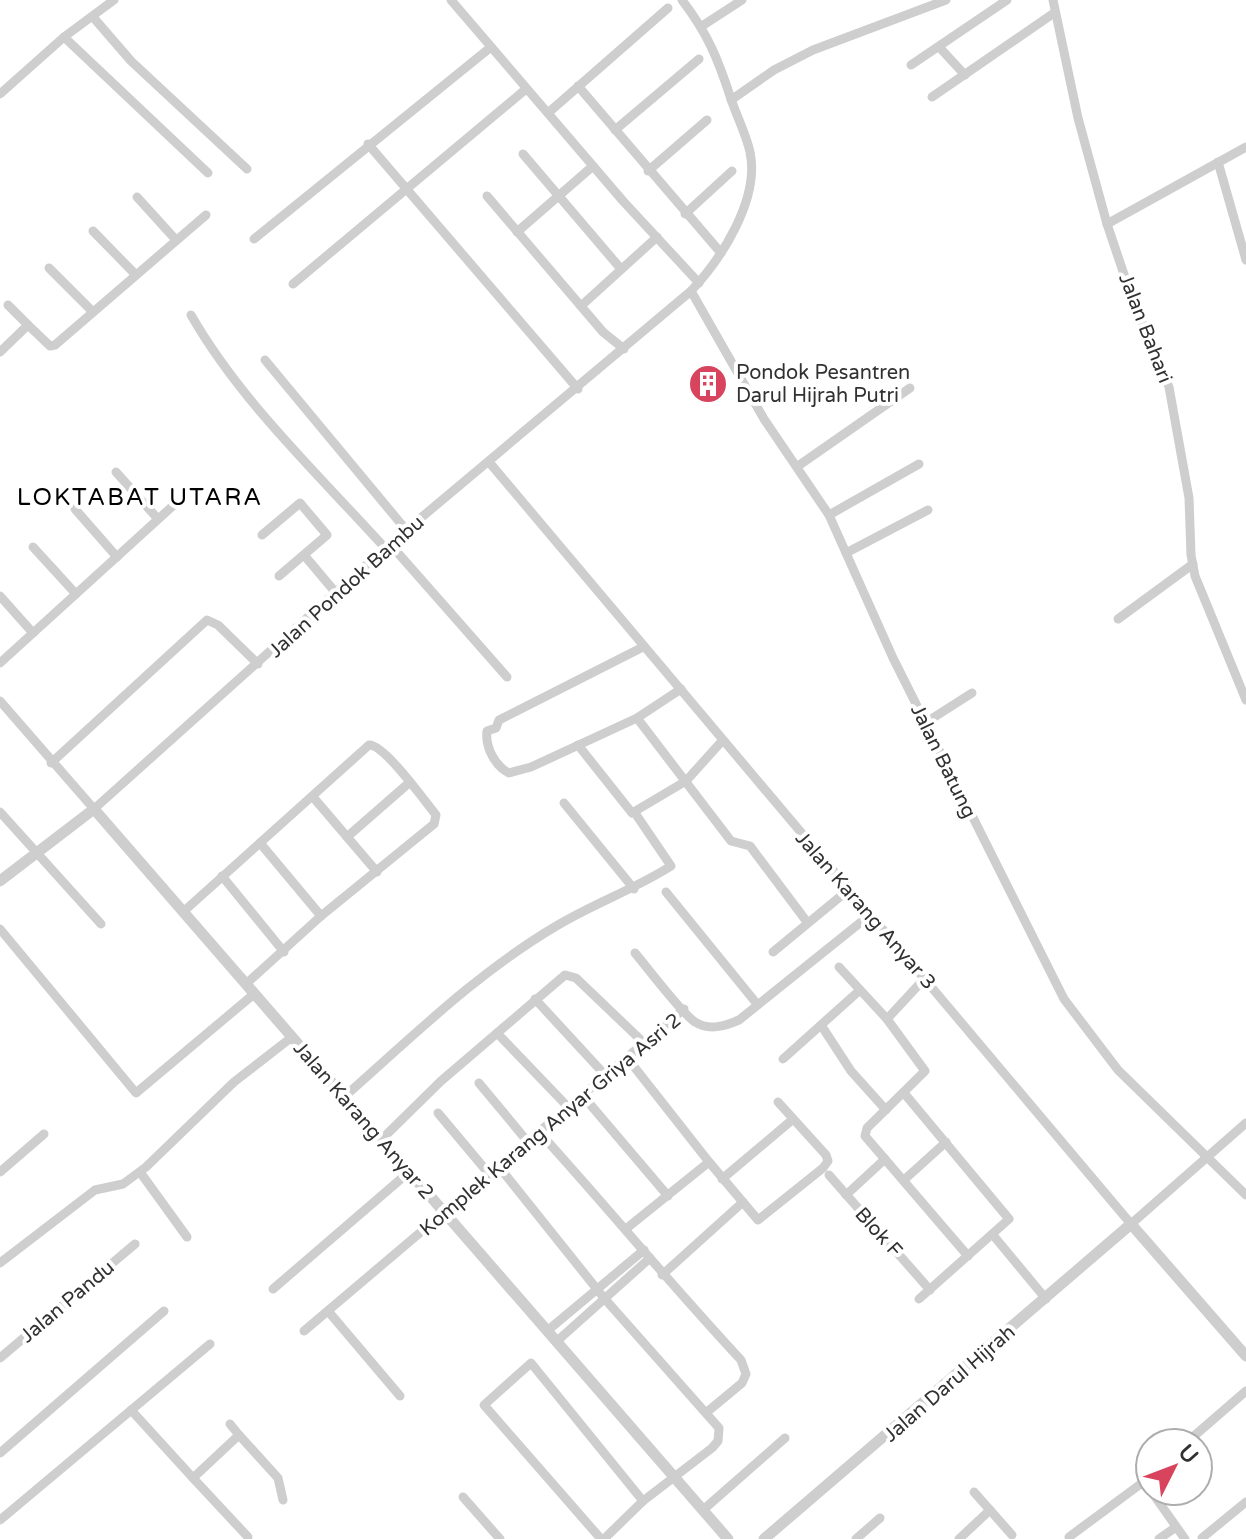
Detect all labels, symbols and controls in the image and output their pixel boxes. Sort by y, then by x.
street label: Jalan Bahari [1113,270,1177,386]
place label: Pondok Pesantren Darul Hijrah Putri [736,361,910,408]
building icon: Pondok Pesantren Darul Hijrah Putri [687,363,729,405]
district label: LOKTABAT UTARA [17,483,263,512]
street label: Jalan Pondok Bambu [264,511,429,663]
street label: Jalan Batung [905,701,981,822]
street label: Jalan Karang Anyar 3 [790,827,940,995]
street label: Komplek Karang Anyar Griya Asri 2 [415,1008,686,1241]
street label: Jalan Karang Anyar 2 [288,1037,438,1205]
street label: Blok F [850,1203,907,1263]
street label: Jalan Pandu [16,1256,120,1348]
street label: Jalan Darul Hijrah [879,1320,1020,1447]
north arrow [1134,1427,1214,1507]
text: U [1173,1439,1203,1469]

